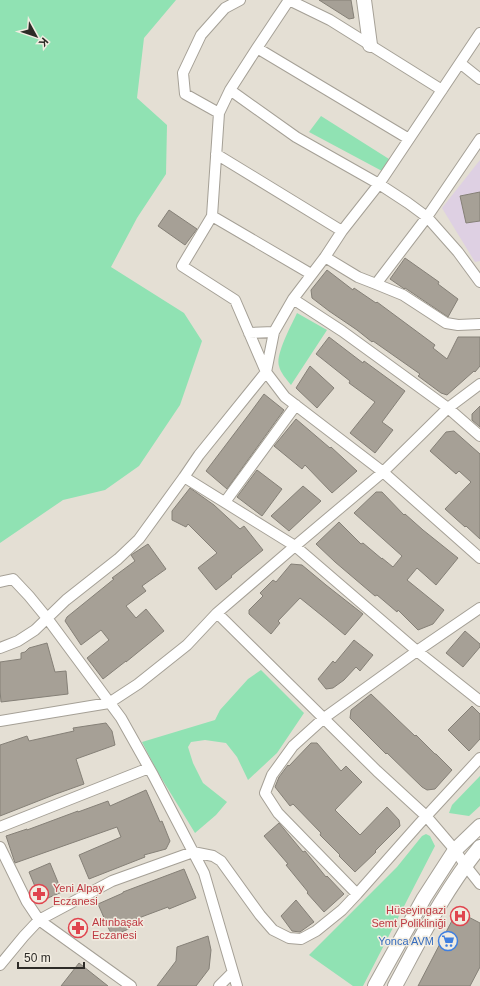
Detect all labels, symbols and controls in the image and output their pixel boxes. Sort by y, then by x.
north arrow [16,16,56,56]
text: K [36,36,51,49]
place label: Yeni Alpay Eczanesi [53,882,104,907]
pharmacy icon: Yeni Alpay Eczanesi [28,883,50,905]
place label: Hüseyingazi Semt Polikliniği [371,904,446,929]
hospital icon: Hüseyingazi Semt Polikliniği [449,905,471,927]
place label: Altınbaşak Eczanesi [92,916,144,941]
pharmacy icon: Altınbaşak Eczanesi [67,917,89,939]
supermarket icon: Yonca AVM [437,930,459,952]
place label: Yonca AVM [378,935,434,947]
scale bar [18,944,84,970]
text: 50 m [24,951,51,965]

